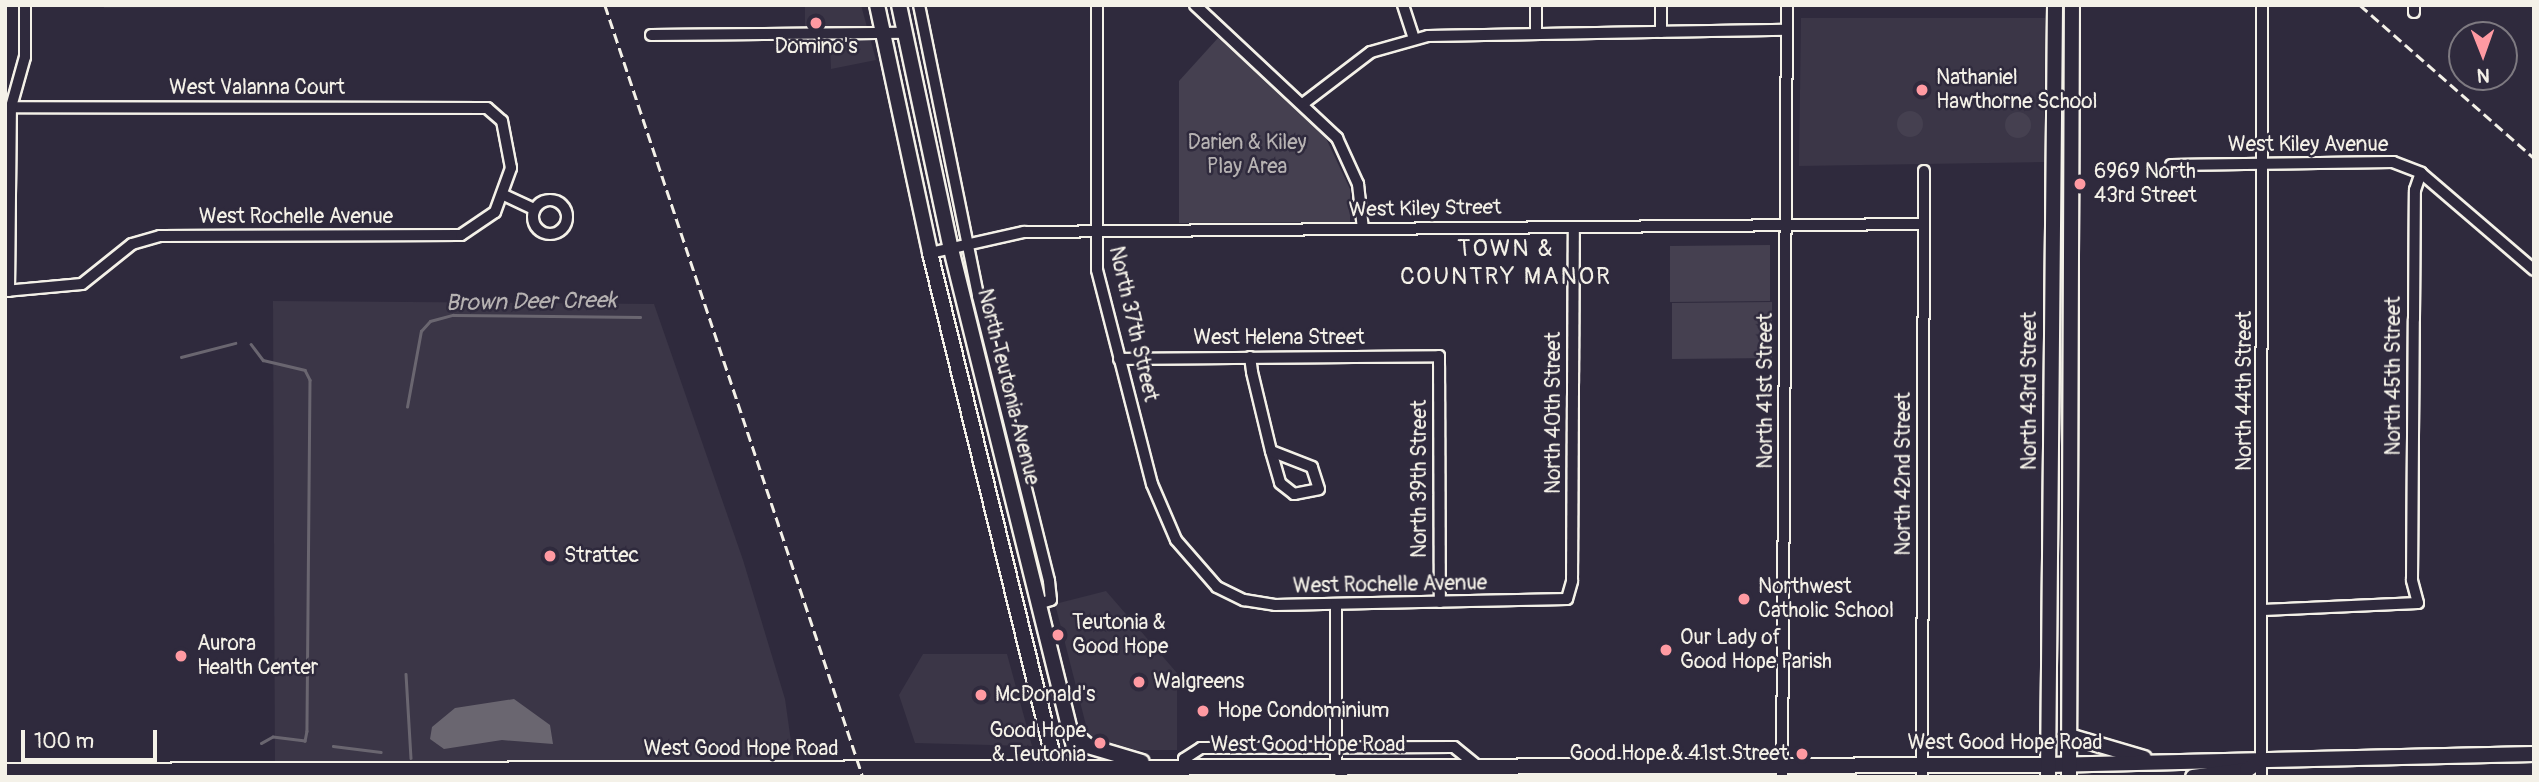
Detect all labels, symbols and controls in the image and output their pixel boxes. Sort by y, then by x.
marker: Domino's [808,15,824,31]
north arrow [2448,21,2518,91]
place label: Domino's [774,34,858,60]
text: N [2477,63,2490,87]
place label: Nathaniel Hawthorne School [1936,65,2097,115]
street label: West Valanna Court [169,75,345,101]
marker: Nathaniel Hawthorne School [1914,82,1930,98]
park label: Darien & Kiley Play Area [1188,130,1306,180]
street label: West Kiley Avenue [2228,132,2388,158]
place label: 6969 North 43rd Street [2094,159,2197,209]
marker: 6969 North 43rd Street [2072,176,2088,192]
street label: West Kiley Street [1348,195,1502,223]
street label: West Rochelle Avenue [199,204,393,230]
district label: TOWN & COUNTRY MANOR [1402,235,1610,291]
street label: North 37th Street [1103,244,1163,404]
street label: North Teutonia Avenue [971,286,1045,488]
water label: Brown Deer Creek [445,287,617,317]
street label: North 45th Street [2381,296,2407,456]
street label: North 44th Street [2232,311,2258,471]
street label: North 43rd Street [2017,312,2043,470]
street label: North 41st Street [1753,313,1779,469]
street label: West Helena Street [1193,325,1365,351]
street label: North 40th Street [1541,332,1567,494]
street label: North 42nd Street [1891,392,1917,556]
street label: North 39th Street [1407,400,1433,558]
place label: Strattec [564,543,639,569]
marker: Strattec [542,548,558,564]
street label: West Rochelle Avenue [1293,571,1487,599]
place label: Northwest Catholic School [1758,574,1894,624]
marker: Northwest Catholic School [1736,591,1752,607]
place label: Teutonia & Good Hope [1072,610,1168,660]
place label: Our Lady of Good Hope Parish [1680,625,1832,675]
marker: Teutonia & Good Hope [1050,627,1066,643]
place label: Aurora Health Center [197,631,318,681]
marker: Our Lady of Good Hope Parish [1658,642,1674,658]
marker: Aurora Health Center [171,646,191,666]
place label: Walgreens [1153,669,1244,695]
marker: Walgreens [1131,674,1147,690]
place label: McDonald's [995,682,1096,708]
marker: McDonald's [973,687,989,703]
place label: Hope Condominium [1217,698,1389,724]
marker: Hope Condominium [1195,703,1211,719]
scale bar [24,716,161,760]
place label: Good Hope & Teutonia [990,718,1086,768]
text: 100 m [34,728,94,755]
street label: West Good Hope Road [1907,730,2103,756]
street label: West Good Hope Road [1210,732,1406,758]
marker: Good Hope & Teutonia [1092,735,1108,751]
street label: West Good Hope Road [643,736,839,762]
place label: Good Hope & 41st Street [1570,741,1788,767]
marker: Good Hope & 41st Street [1794,746,1810,762]

